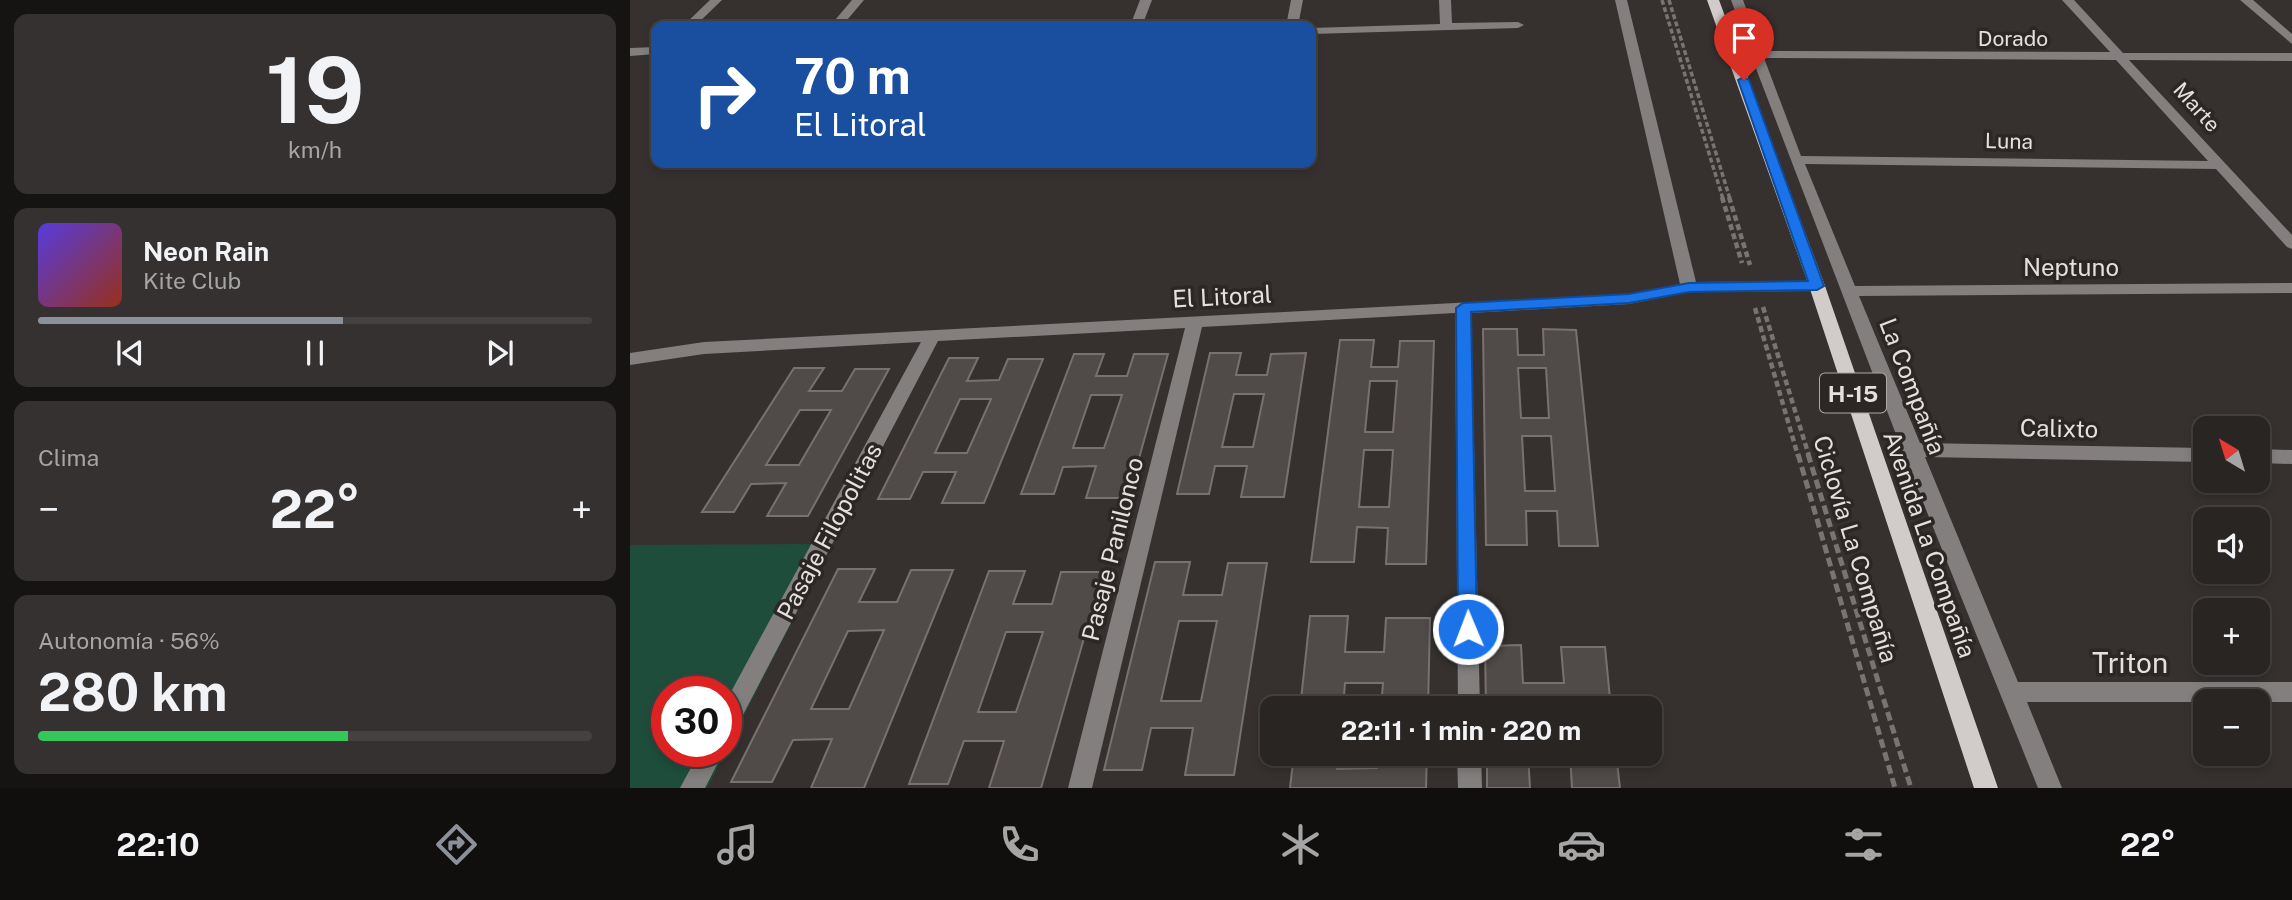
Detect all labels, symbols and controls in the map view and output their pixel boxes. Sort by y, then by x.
pin [1714,8,1774,80]
icon: arrive [1725,19,1763,57]
street label: Dorado [1978,26,2048,51]
text: 19 [266,37,364,143]
text: 70 m [794,47,911,105]
icon: right [679,49,770,140]
street label: Marte [2168,77,2226,137]
text: El Litoral [794,106,927,143]
street label: Luna [1985,128,2033,154]
text: km/h [288,136,342,163]
text: Neon Rain [143,236,269,267]
street label: Neptuno [2023,253,2119,281]
text: Kite Club [143,267,241,294]
street label: El Litoral [1172,279,1272,313]
street label: La Compañía [1874,314,1952,458]
icon: previous [111,334,149,372]
icon: pause [296,334,334,372]
icon: next [481,334,519,372]
road number: H-15 [1820,374,1886,412]
street label: Calixto [2020,413,2098,443]
north arrow [2193,416,2270,494]
map controls [2193,416,2270,766]
street label: Avenida La Compañía [1878,427,1982,661]
street label: Ciclovía La Compañía [1808,432,1904,666]
street label: Pasaje Filopolitas [771,438,887,624]
text: Clima [38,444,99,471]
street label: Pasaje Panilonco [1076,454,1148,644]
text: 22° [270,479,360,540]
text: − [38,487,59,532]
text: + [571,487,592,532]
button: sound [2193,507,2270,584]
position arrow [1431,592,1505,666]
button: + [2193,598,2270,675]
text: Autonomía · 56% [38,627,220,654]
street label: Triton [2092,646,2168,679]
text: 280 km [38,662,228,723]
speed limit sign: 30 [651,676,742,767]
button: − [2193,689,2270,766]
text: 22:11 · 1 min · 220 m [1341,715,1581,746]
icon: directions [432,820,481,869]
icon: music [713,820,762,869]
icon: phone [995,820,1044,869]
icon: climate [1276,820,1325,869]
icon: car [1557,820,1606,869]
icon: filters [1839,820,1888,869]
text: 22:10 [116,826,200,863]
text: 22° [2120,826,2176,863]

